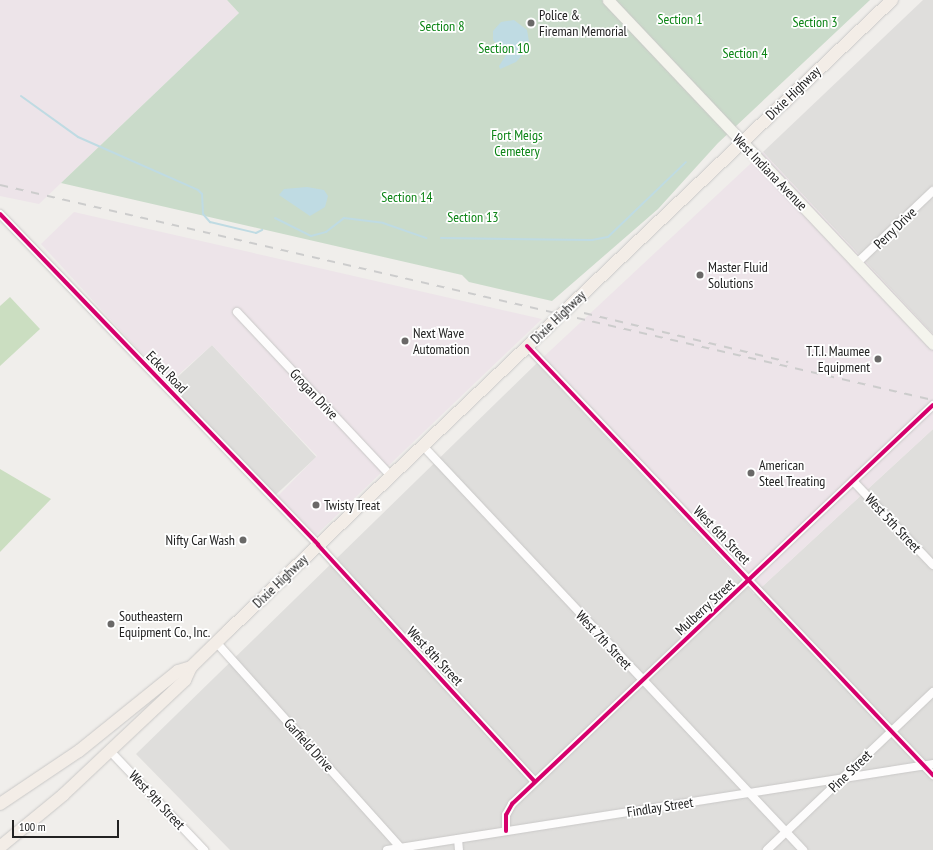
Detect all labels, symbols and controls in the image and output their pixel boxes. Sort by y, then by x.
place label: Police & Fireman Memorial [539,7,627,40]
park label: Section 1 [658,11,702,27]
park label: Section 3 [793,14,837,30]
park label: Section 8 [420,18,464,34]
marker: Police & Fireman Memorial [526,18,536,28]
park label: Section 10 [478,40,530,56]
park label: Section 4 [723,45,767,61]
street label: Dixie Highway [762,63,824,123]
park label: Fort Meigs Cemetery [491,127,543,160]
street label: West Indiana Avenue [729,130,811,214]
park label: Section 14 [381,189,433,205]
street label: Perry Drive [870,204,920,252]
park label: Section 13 [447,209,499,225]
place label: Master Fluid Solutions [708,259,768,292]
marker: Master Fluid Solutions [695,270,705,280]
street label: Dixie Highway [527,287,589,347]
place label: Next Wave Automation [413,325,469,358]
marker: Next Wave Automation [400,336,410,346]
place label: T.T.I. Maumee Equipment [805,343,870,376]
street label: Eckel Road [143,347,191,397]
marker: T.T.I. Maumee Equipment [873,354,883,364]
street label: Grogan Drive [286,365,342,423]
place label: American Steel Treating [759,457,826,490]
marker: American Steel Treating [746,468,756,478]
street label: West 5th Street [861,490,925,556]
place label: Twisty Treat [324,497,381,513]
marker: Twisty Treat [311,500,321,510]
street label: West 6th Street [690,502,754,568]
place label: Nifty Car Wash [165,532,235,548]
marker: Nifty Car Wash [238,535,248,545]
street label: Dixie Highway [249,551,311,611]
street label: Mulberry Street [672,575,738,639]
street label: West 7th Street [572,607,636,673]
place label: Southeastern Equipment Co., Inc. [119,608,211,640]
marker: Southeastern Equipment Co., Inc. [106,619,116,629]
street label: West 8th Street [403,623,467,689]
street label: Garfield Drive [281,715,337,775]
street label: Pine Street [825,746,875,796]
street label: West 9th Street [125,767,189,833]
street label: Findlay Street [626,793,694,821]
scale bar [14,812,121,838]
text: 100 m [19,819,46,834]

